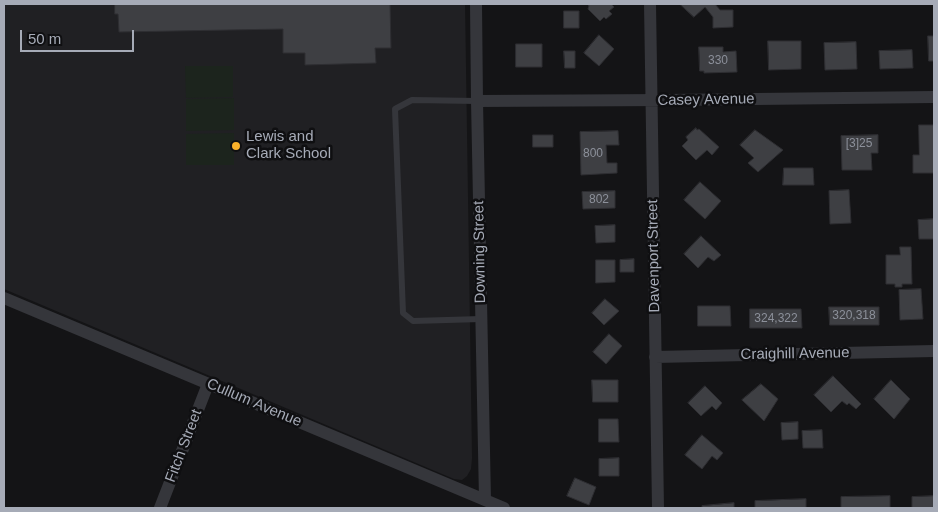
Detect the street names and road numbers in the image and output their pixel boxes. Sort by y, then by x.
street label: Casey Avenue [657,90,755,110]
street label: Davenport Street [644,199,664,313]
street label: Downing Street [470,201,490,303]
street label: Craighill Avenue [740,344,850,364]
street label: Cullum Avenue [204,375,304,431]
street label: Fitch Street [162,407,206,485]

